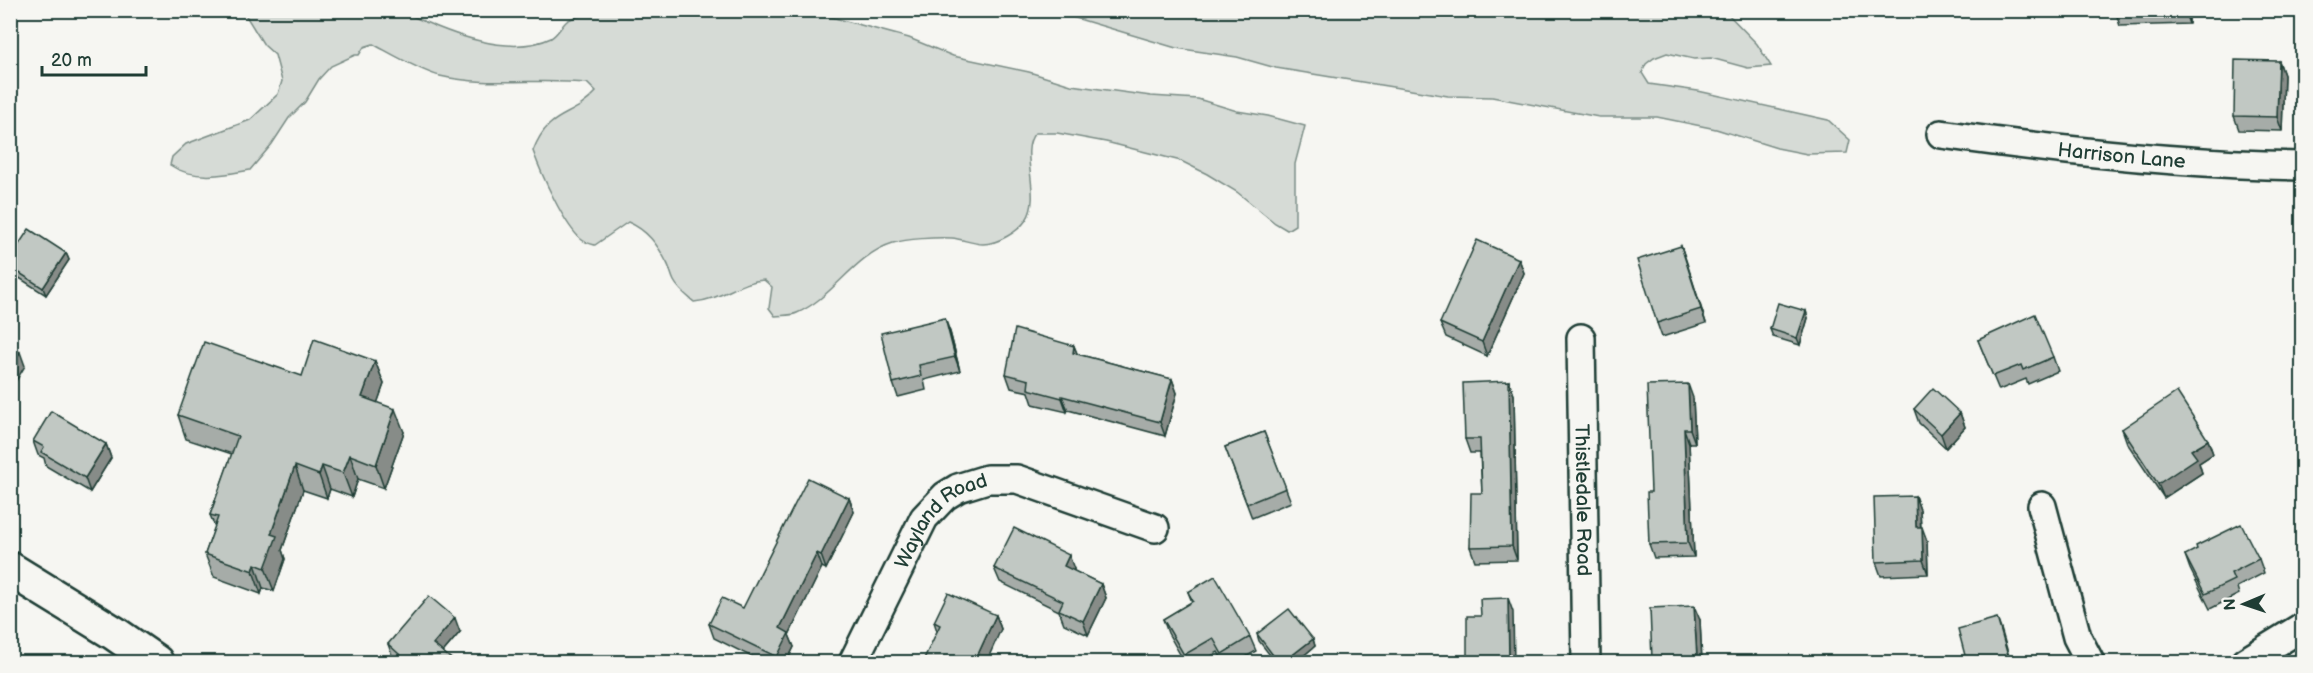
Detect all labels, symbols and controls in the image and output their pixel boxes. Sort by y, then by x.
scale bar [42,39,146,77]
text: 20 m [51,50,92,71]
street label: Harrison Lane [2056,138,2187,174]
street label: Thistledale Road [1569,424,1596,576]
street label: Wayland Road [890,469,990,573]
north arrow [2214,574,2274,634]
text: N [2221,598,2240,611]

